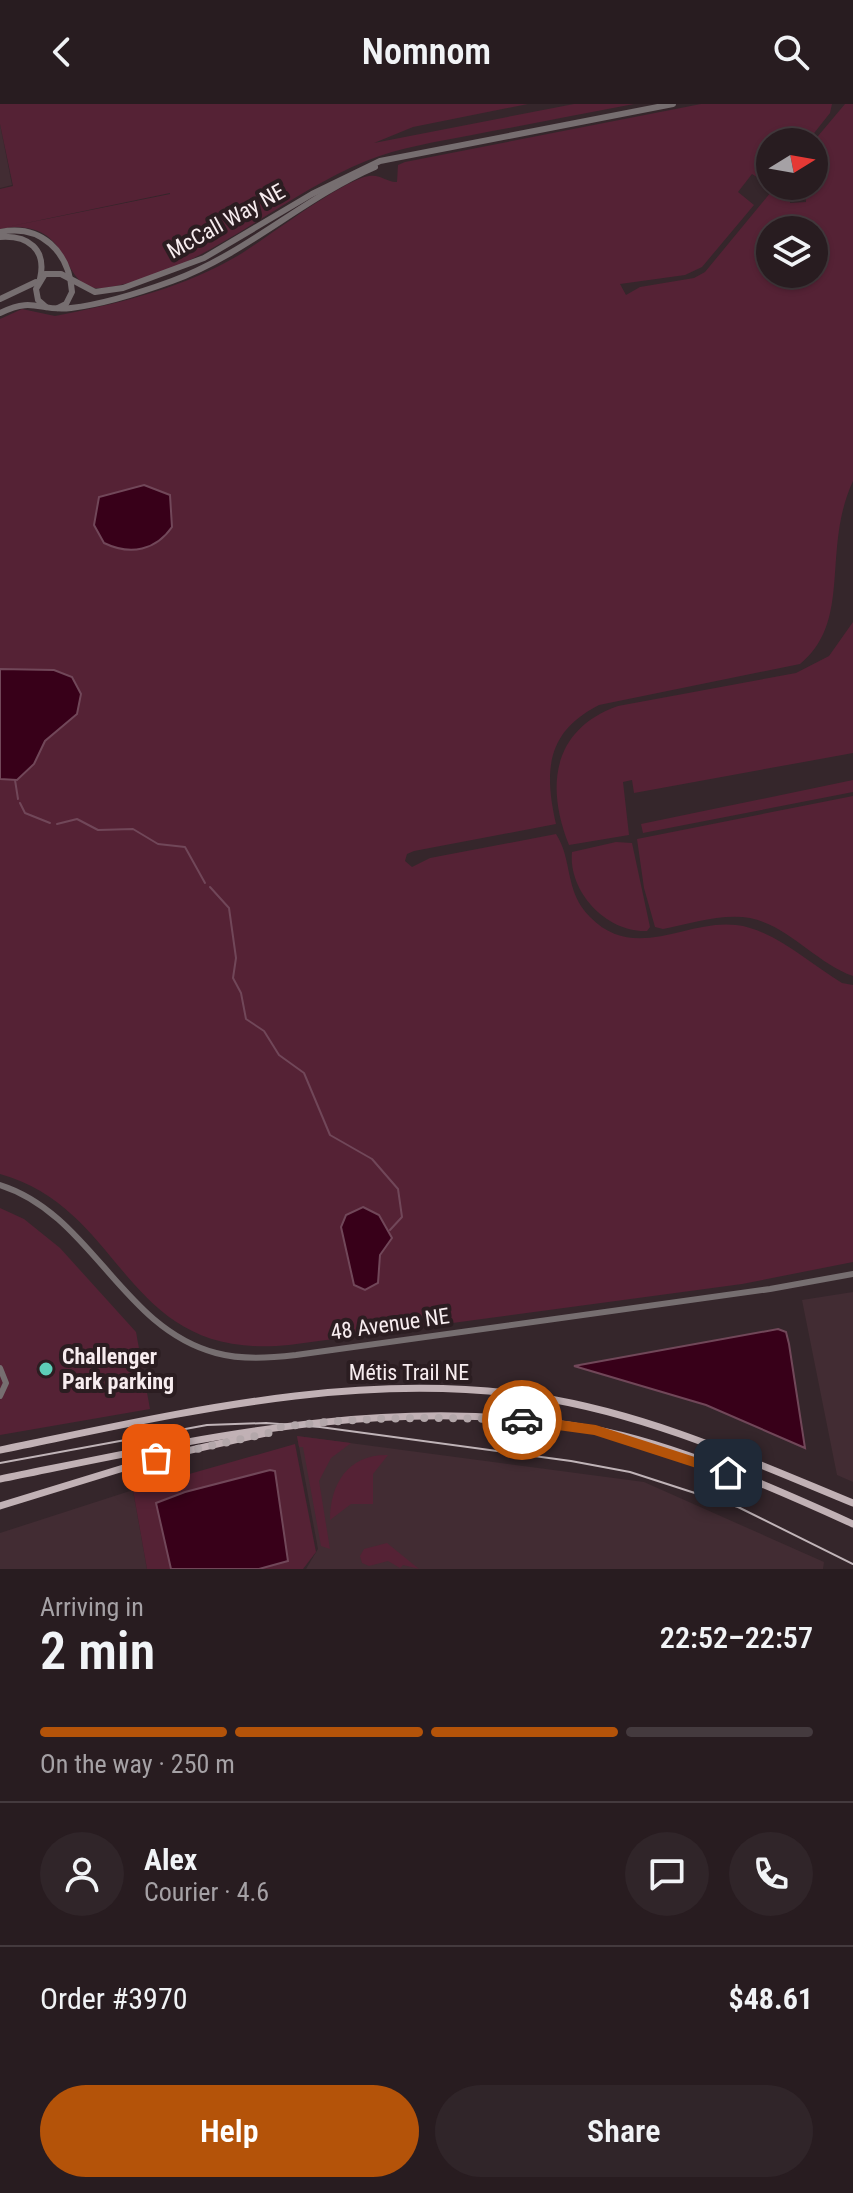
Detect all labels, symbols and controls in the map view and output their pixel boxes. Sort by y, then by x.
icon: back [40,30,84,74]
icon: search [769,30,813,74]
text: Nomnom [362,31,491,73]
north arrow [756,128,828,200]
map controls [756,128,828,288]
street label: McCall Way NE [163,178,289,264]
button: layers [756,216,828,288]
street label: 48 Avenue NE [329,1303,451,1345]
place label: Challenger Park parking [62,1344,174,1394]
marker: Challenger Park parking [37,1360,55,1378]
street label: Métis Trail NE [349,1360,469,1385]
courier [482,1380,562,1460]
icon: car [500,1398,544,1442]
pin [122,1424,190,1492]
icon: bag [134,1436,178,1480]
pin [694,1439,762,1507]
icon: home [706,1451,750,1495]
text: Arriving in [40,1592,144,1622]
text: 22:52–22:57 [660,1620,813,1655]
text: 2 min [40,1621,155,1682]
text: On the way · 250 m [40,1749,235,1779]
button: person [40,1832,124,1916]
button: chat [625,1832,709,1916]
button: phone [729,1832,813,1916]
text: Alex [144,1842,197,1877]
text: Courier · 4.6 [144,1877,269,1907]
text: Order #3970 [40,1981,188,2016]
text: $48.61 [728,1981,813,2016]
button: Help [40,2085,419,2177]
button: Share [435,2085,813,2177]

